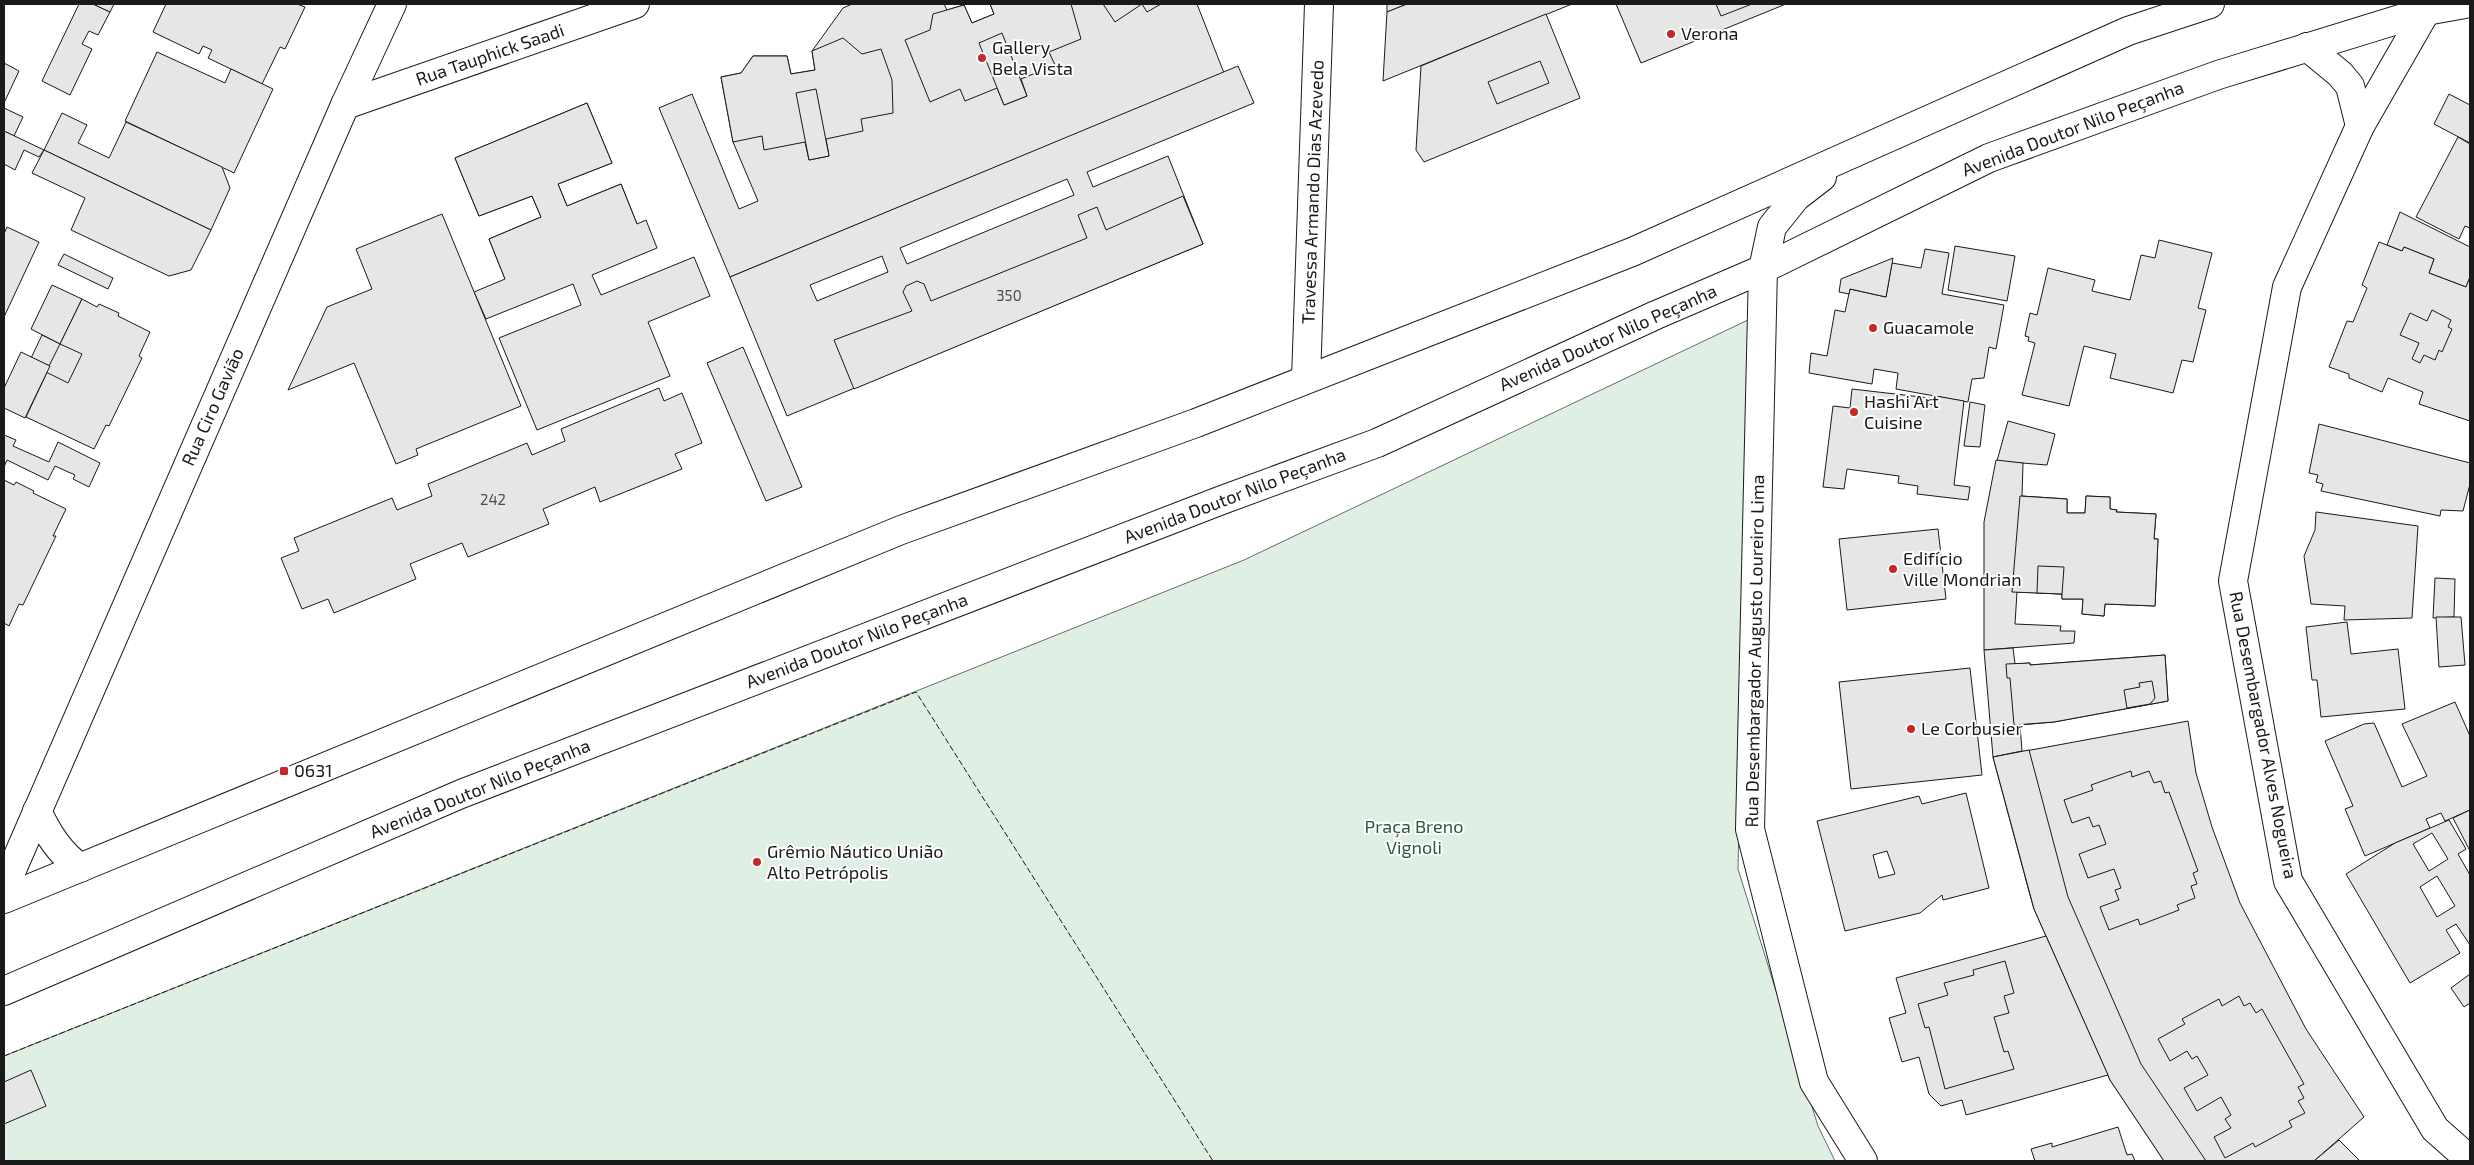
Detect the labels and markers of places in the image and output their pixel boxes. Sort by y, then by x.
place label: Verona [1681,22,1739,44]
marker: Verona [1665,28,1677,40]
place label: Gallery Bela Vista [992,36,1073,79]
marker: Gallery Bela Vista [976,52,988,64]
place label: Guacamole [1883,316,1974,338]
marker: Guacamole [1867,322,1879,334]
place label: Hashi Art Cuisine [1864,390,1939,433]
marker: Hashi Art Cuisine [1848,406,1860,418]
place label: Edifício Ville Mondrian [1903,547,2022,590]
marker: Edifício Ville Mondrian [1887,563,1899,575]
place label: Le Corbusier [1921,717,2023,739]
marker: Le Corbusier [1905,723,1917,735]
place label: 0631 [294,759,332,781]
marker: 0631 [278,765,290,777]
place label: Grêmio Náutico União Alto Petrópolis [767,840,944,883]
marker: Grêmio Náutico União Alto Petrópolis [751,856,763,868]

